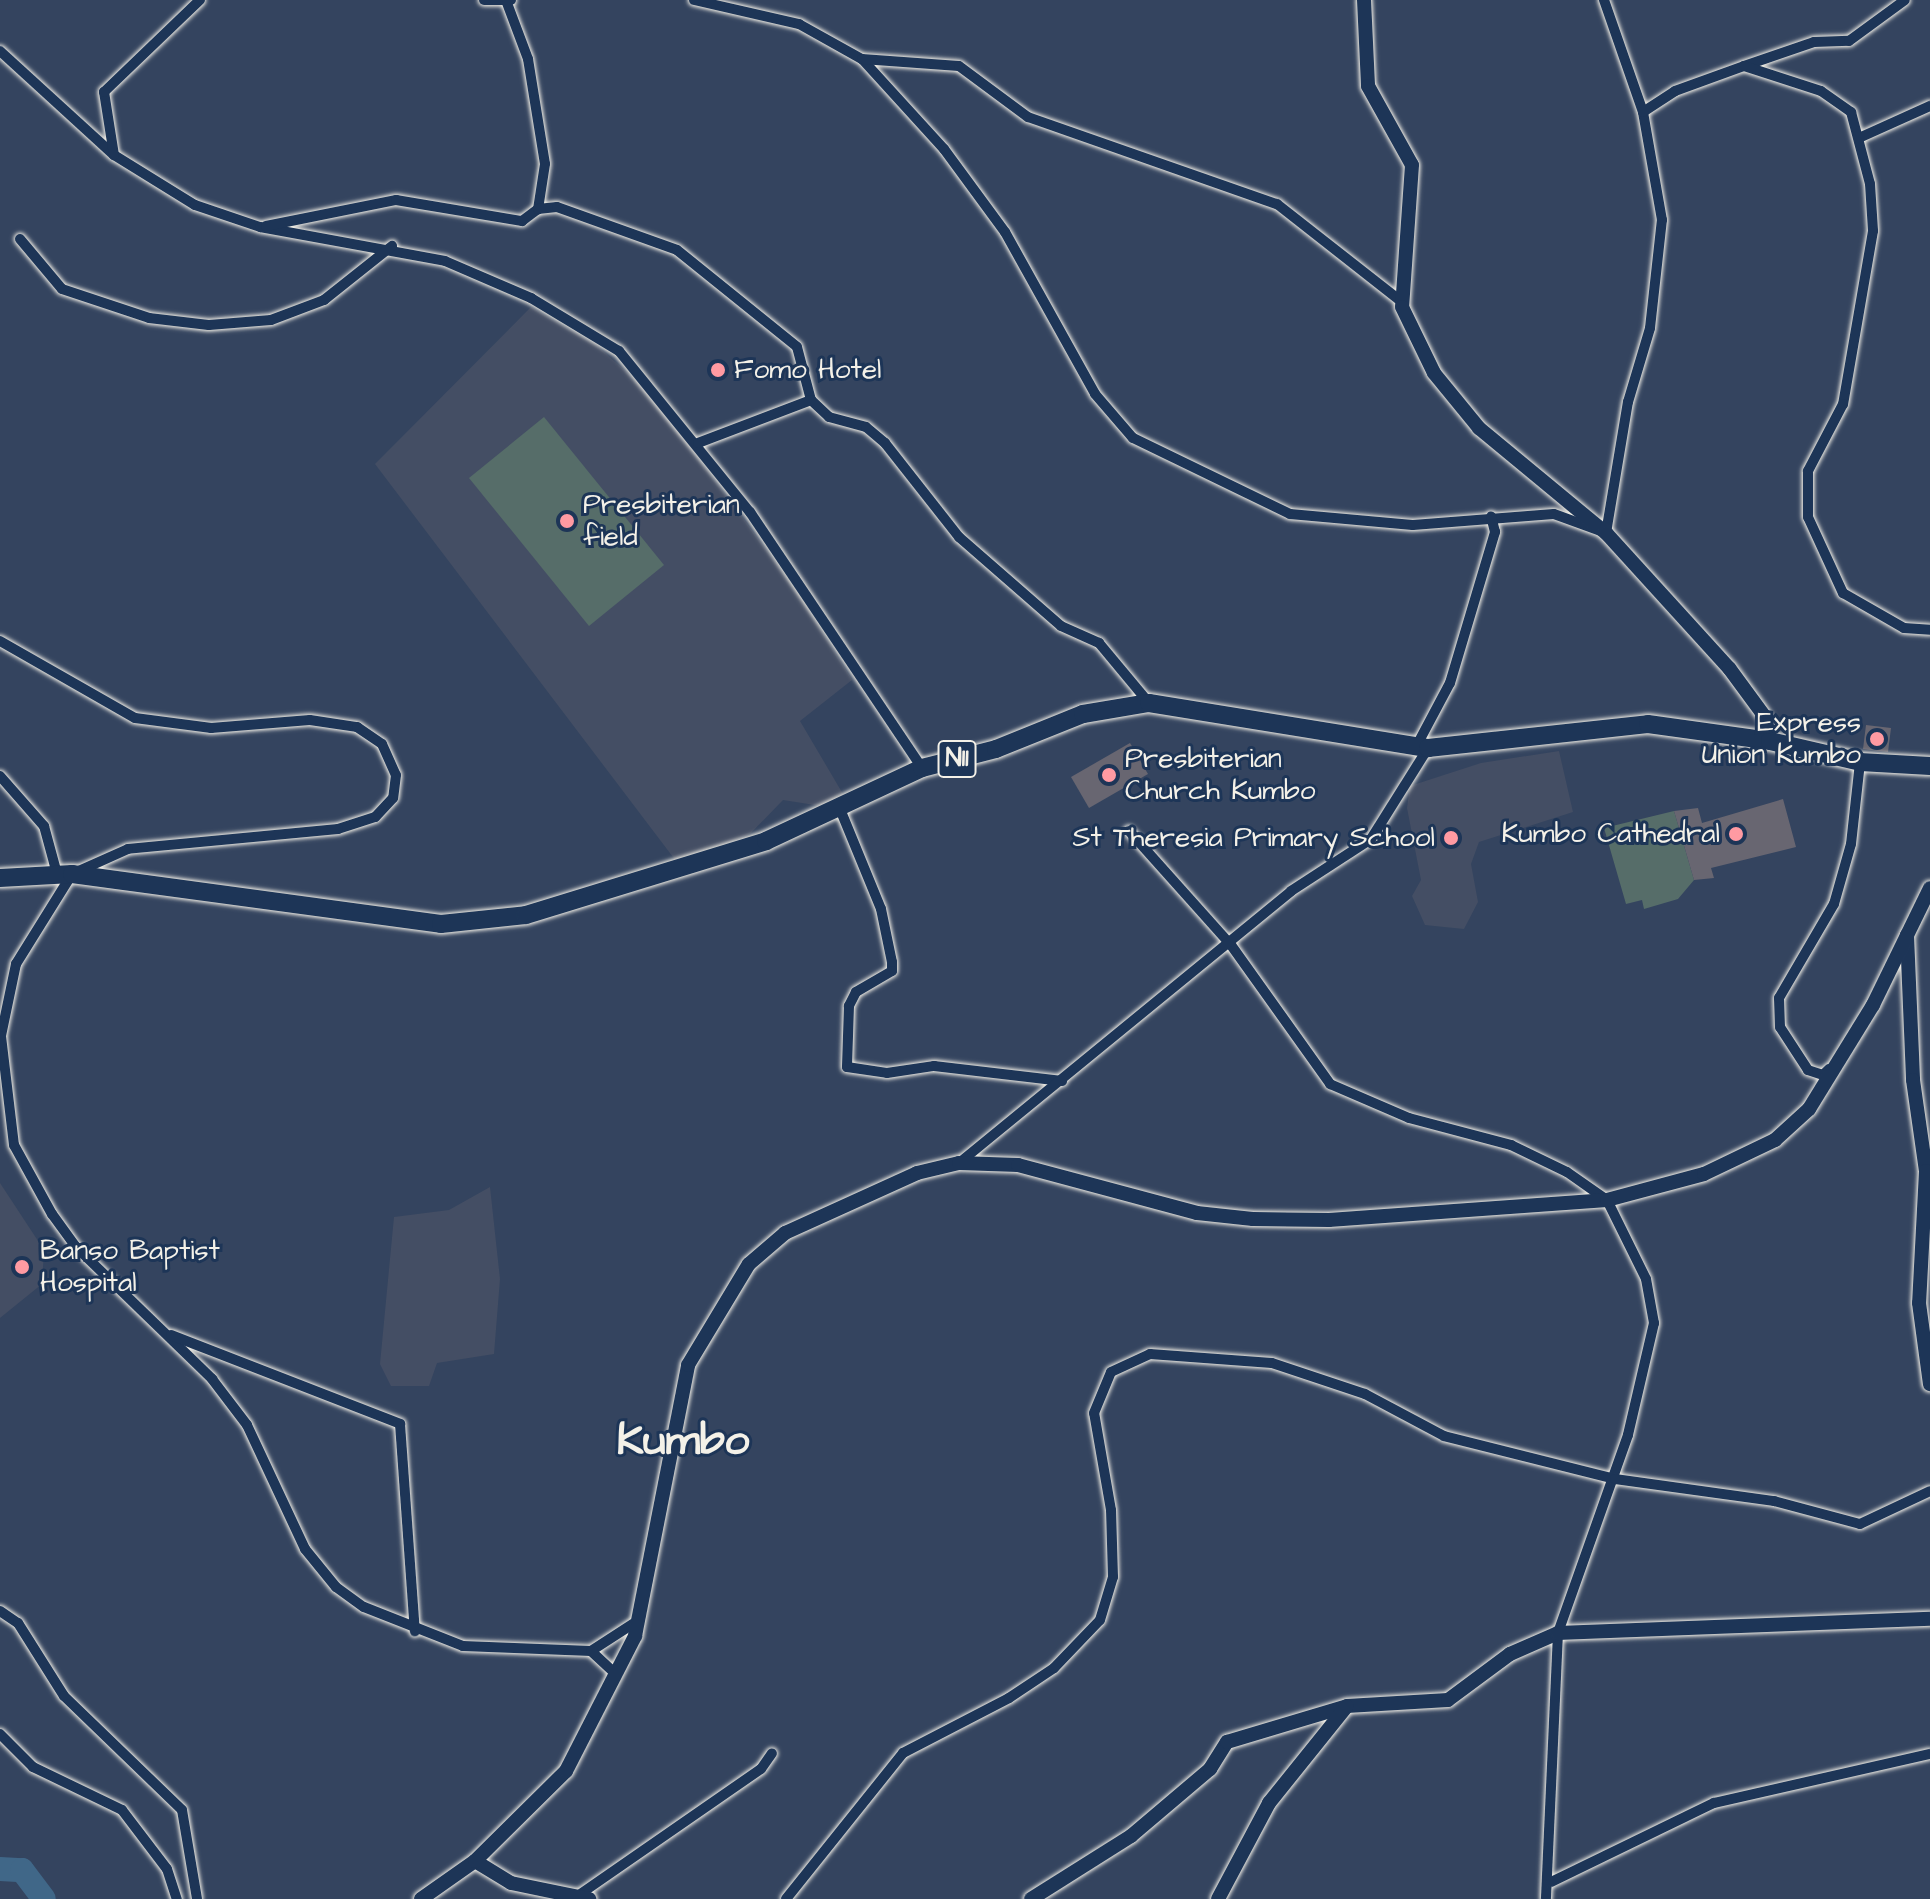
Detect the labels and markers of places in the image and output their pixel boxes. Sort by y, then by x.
place label: Fomo Hotel [734,353,881,387]
marker: Fomo Hotel [709,361,727,379]
place label: Presbiterian field [583,488,740,554]
marker: Presbiterian field [558,512,576,530]
place label: Express Union Kumbo [1702,706,1861,772]
marker: Express Union Kumbo [1868,730,1886,748]
place label: Presbiterian Church Kumbo [1125,742,1316,808]
marker: Presbiterian Church Kumbo [1100,766,1118,784]
place label: Kumbo Cathedral [1501,817,1720,851]
place label: St Theresia Primary School [1073,821,1435,855]
marker: Kumbo Cathedral [1727,825,1745,843]
marker: St Theresia Primary School [1442,829,1460,847]
place label: Banso Baptist Hospital [40,1234,220,1300]
marker: Banso Baptist Hospital [11,1256,33,1278]

